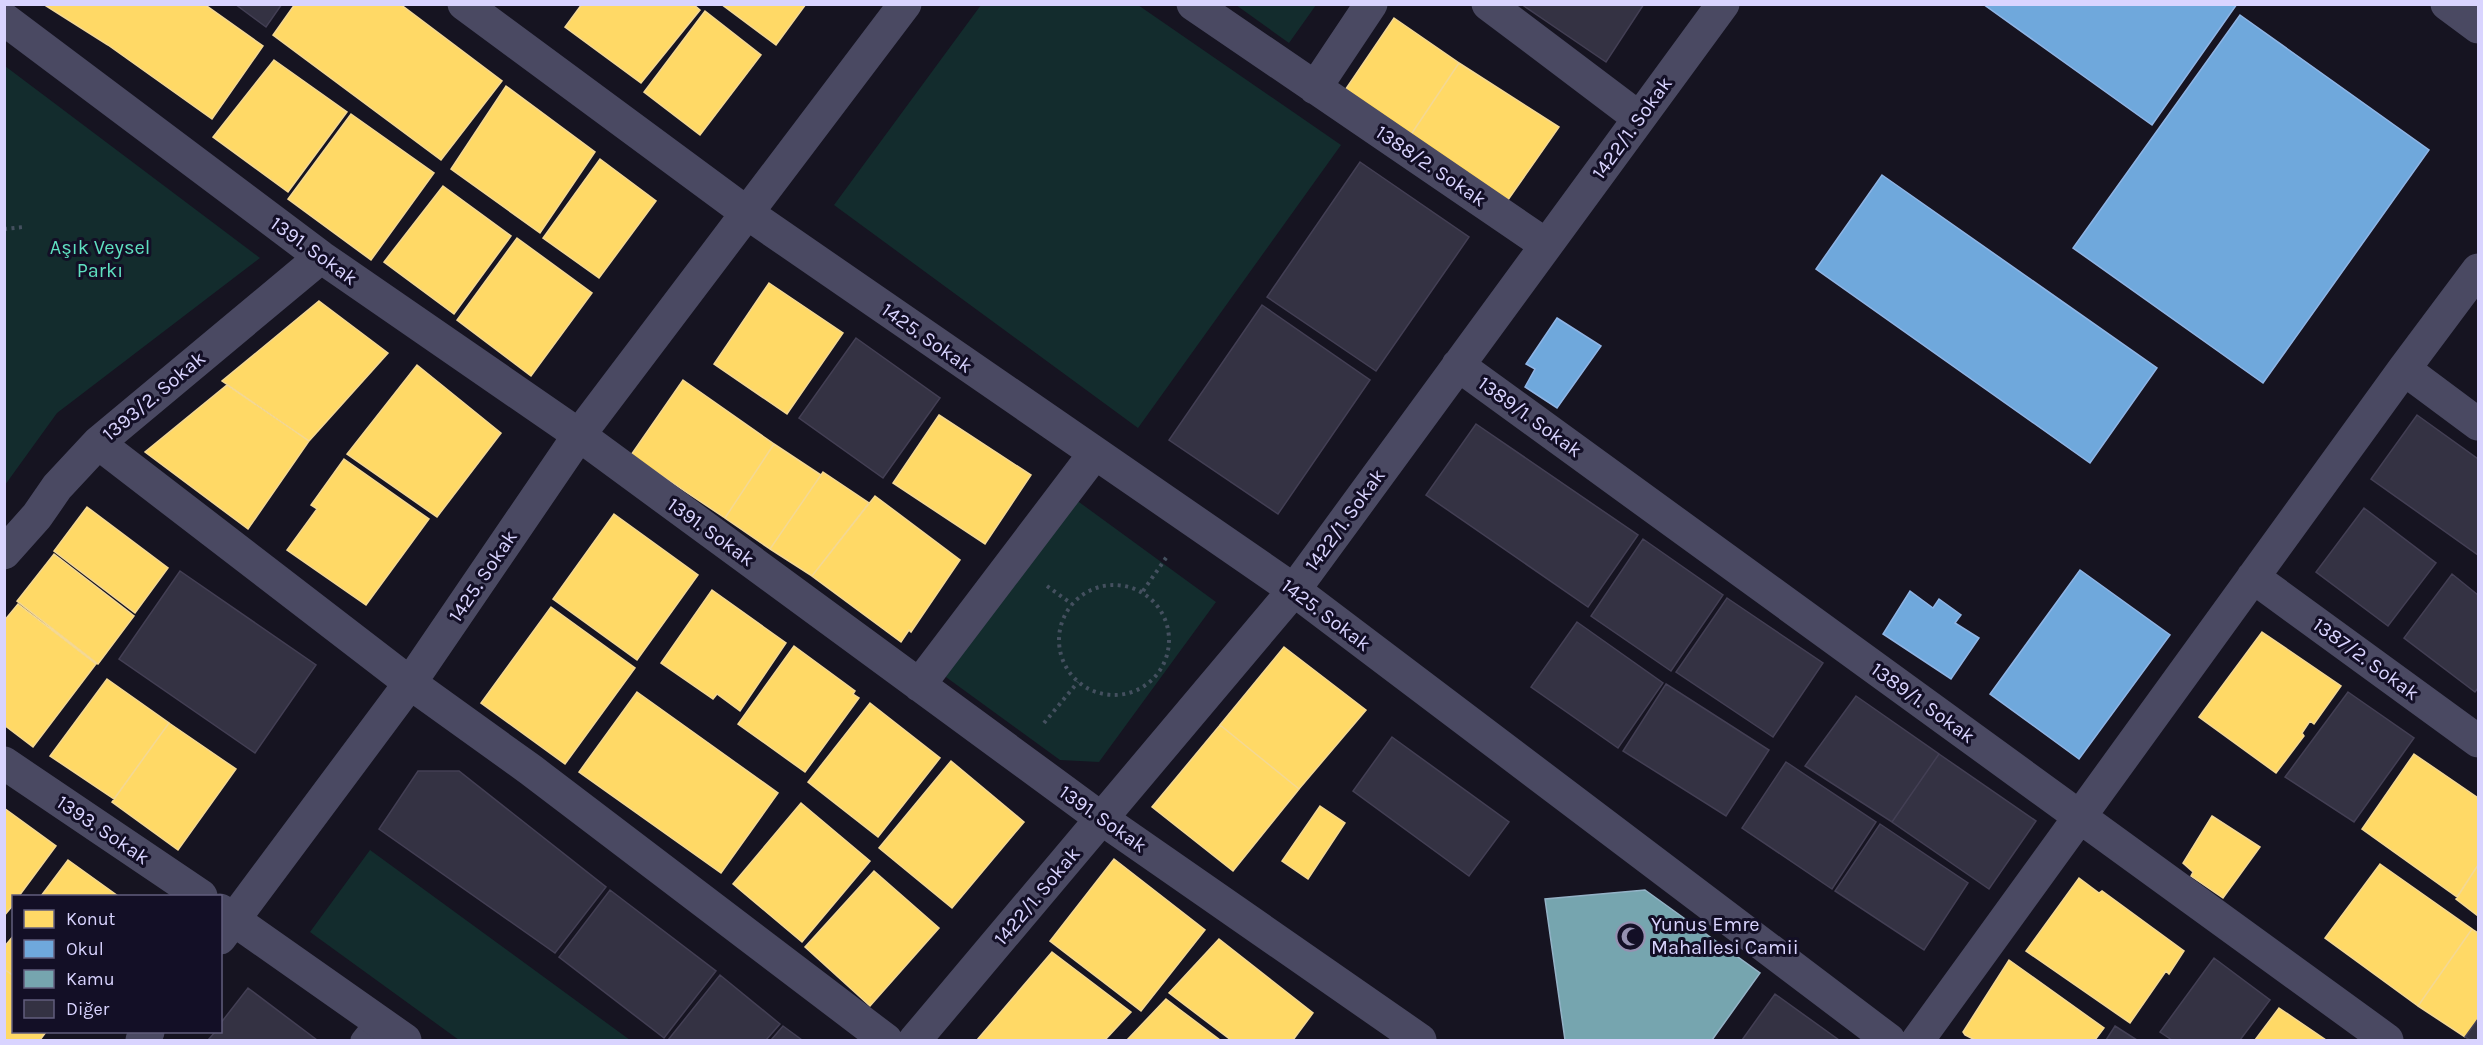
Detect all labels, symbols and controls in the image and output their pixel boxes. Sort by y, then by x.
street label: 1422/1. Sokak [1587,72,1677,184]
street label: 1388/2. Sokak [1371,121,1491,211]
street label: 1391. Sokak [266,212,362,290]
park label: Aşık Veysel Parkı [50,236,150,282]
street label: 1425. Sokak [877,298,977,378]
street label: 1393/2. Sokak [98,346,210,446]
street label: 1389/1. Sokak [1474,372,1586,462]
street label: 1422/1. Sokak [1300,464,1390,576]
street label: 1391. Sokak [663,493,759,571]
street label: 1425. Sokak [444,526,522,626]
street label: 1425. Sokak [1277,574,1375,656]
street label: 1387/2. Sokak [2309,613,2423,705]
street label: 1389/1. Sokak [1867,658,1979,748]
street label: 1391. Sokak [1055,780,1151,858]
street label: 1393. Sokak [52,791,154,869]
street label: 1422/1. Sokak [989,842,1085,950]
legend [12,895,222,1033]
text: Konut [66,908,116,930]
place label: Yunus Emre Mahallesi Camii [1651,913,1799,959]
mosque icon: Yunus Emre Mahallesi Camii [1614,920,1646,952]
text: Okul [66,938,104,960]
text: Kamu [66,968,115,990]
text: Diğer [66,998,110,1020]

